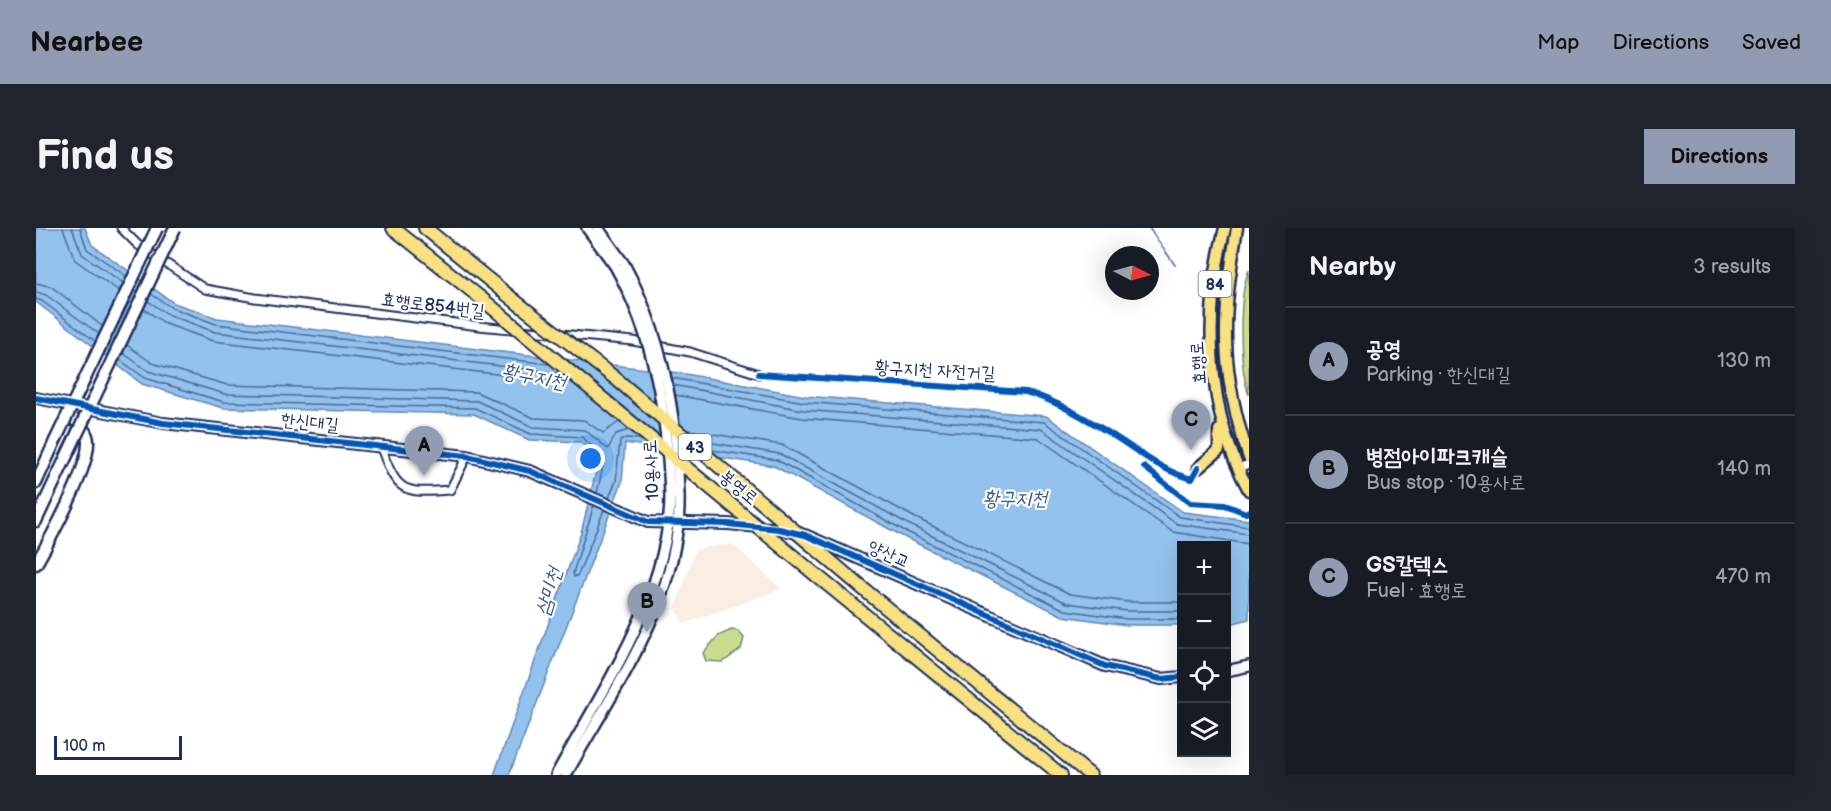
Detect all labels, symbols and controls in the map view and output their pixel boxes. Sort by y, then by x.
text: Nearbee [30,26,143,59]
text: Map [1537,30,1580,55]
text: Directions [1613,30,1709,55]
text: Saved [1742,30,1801,55]
button: Directions [1644,129,1795,184]
text: Find us [36,131,174,182]
north arrow [1105,246,1159,300]
text: Nearby [1309,252,1396,283]
text: 3 results [1693,255,1771,279]
road number: 84 [1198,271,1232,297]
street label: 효행로854번길 [380,289,486,322]
text: 공영 [1366,336,1401,363]
street label: 효행로 [1187,341,1210,385]
text: A [1322,349,1335,373]
text: 130 m [1717,349,1771,373]
street label: 황구지천 자전거길 [874,357,996,384]
water label: 황구지천 [500,359,570,395]
text: Parking · 한신대길 [1366,363,1511,387]
pin: C [1172,400,1210,450]
street label: 한신대길 [280,409,340,436]
pin: A [404,426,444,476]
road number: 43 [678,434,712,460]
street label: 10용사로 [639,439,664,501]
your location [576,444,605,473]
text: 병점아이파크캐슬 [1366,444,1508,471]
text: B [1321,457,1336,481]
text: 140 m [1717,457,1771,481]
street label: 봉영로 [715,465,762,509]
text: Bus stop · 10용사로 [1366,471,1525,495]
water label: 황구지천 [983,487,1049,511]
street label: 양산교 [865,536,913,573]
map controls [1177,541,1231,757]
button: + [1177,541,1231,595]
text: GS칼텍스 [1366,552,1449,579]
water label: 삼미천 [530,563,568,618]
text: C [1321,565,1336,589]
text: 470 m [1715,565,1771,589]
text: Fuel · 효행로 [1366,579,1467,603]
pin: B [628,582,666,632]
button: − [1177,595,1231,649]
button: locate [1177,649,1231,703]
button: layers [1177,703,1231,757]
scale bar [54,733,182,760]
text: 100 m [63,737,106,756]

